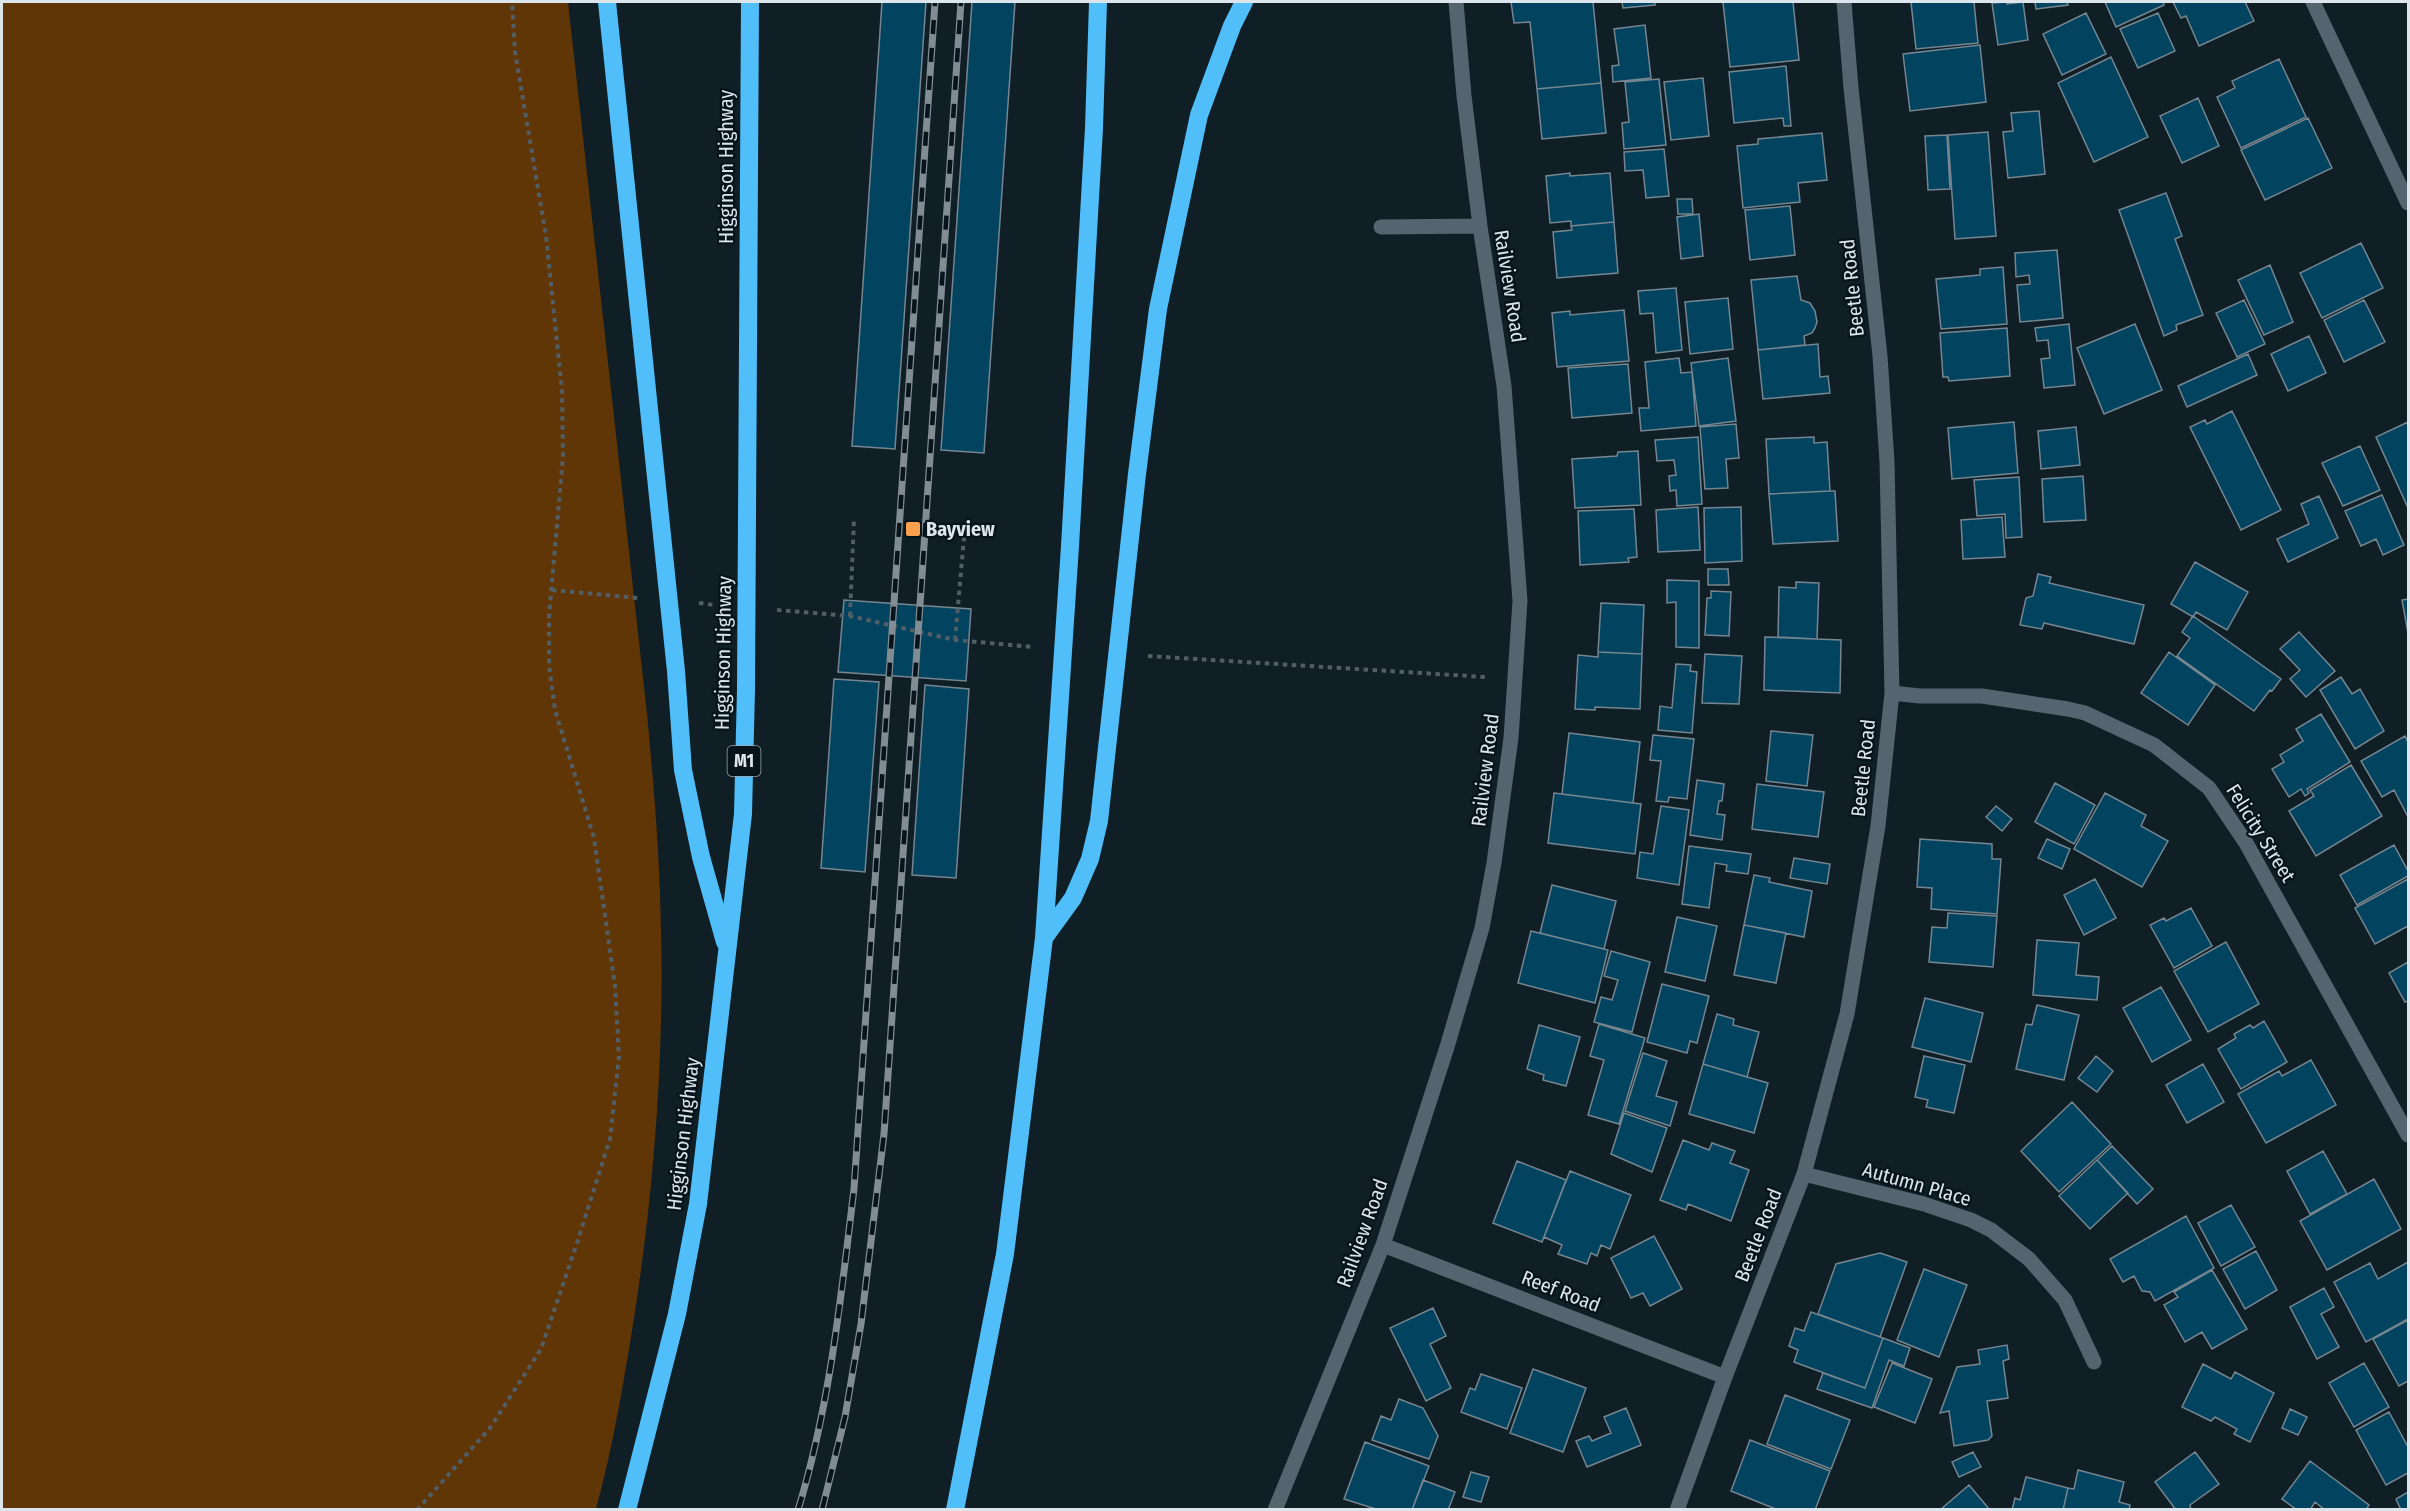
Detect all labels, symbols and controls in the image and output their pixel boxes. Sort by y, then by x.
street label: Higginson Highway [714,90,738,244]
street label: Railview Road [1489,228,1531,344]
street label: Beetle Road [1835,238,1869,338]
place label: Bayview [926,517,995,541]
marker: Bayview [904,520,922,538]
street label: Higginson Highway [710,576,736,730]
street label: Railview Road [1466,712,1504,828]
street label: Beetle Road [1846,718,1880,818]
road number: M1 [728,746,760,776]
street label: Felicity Street [2221,780,2301,887]
street label: Higginson Highway [662,1056,704,1212]
street label: Autumn Place [1860,1157,1974,1211]
street label: Railview Road [1331,1175,1393,1291]
street label: Beetle Road [1729,1185,1787,1285]
street label: Reef Road [1518,1265,1604,1317]

